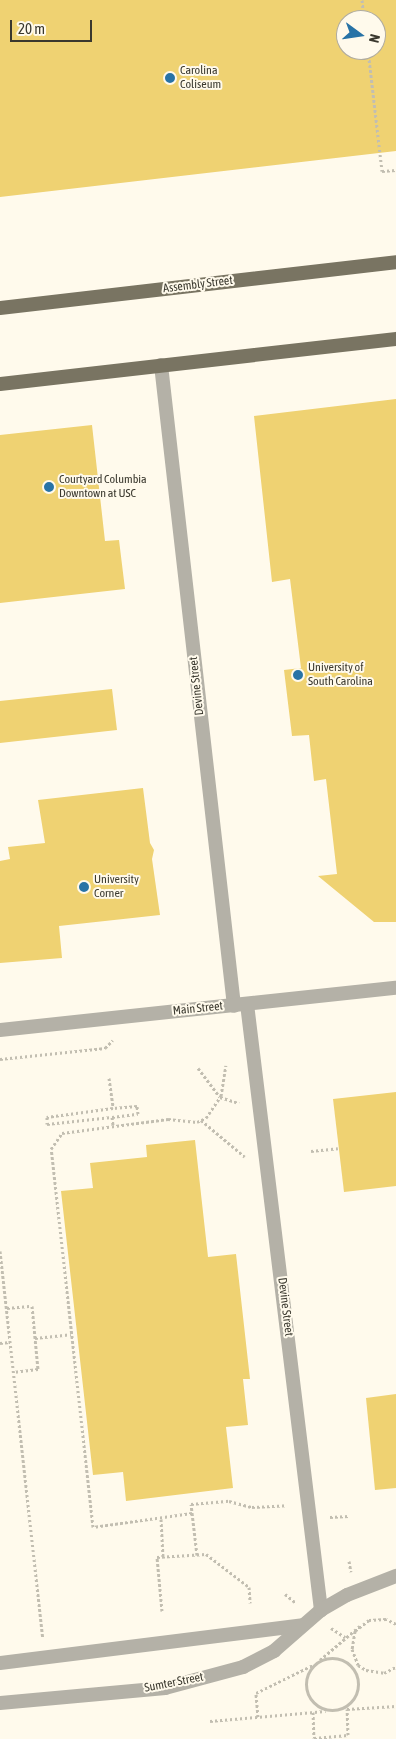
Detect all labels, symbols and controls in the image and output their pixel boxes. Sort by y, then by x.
scale bar [12,10,95,42]
north arrow [336,10,386,60]
text: 20 m [18,20,45,37]
text: N [366,32,383,44]
place label: Carolina Coliseum [180,64,221,92]
marker: Carolina Coliseum [164,72,176,84]
street label: Assembly Street [162,274,234,296]
place label: Courtyard Columbia Downtown at USC [59,473,147,501]
marker: Courtyard Columbia Downtown at USC [43,481,55,493]
street label: Devine Street [187,656,207,716]
place label: University of South Carolina [308,661,373,689]
marker: University of South Carolina [292,669,304,681]
place label: University Corner [94,873,139,901]
marker: University Corner [78,881,90,893]
street label: Main Street [172,999,224,1019]
street label: Devine Street [274,1277,296,1337]
street label: Sumter Street [143,1670,205,1696]

